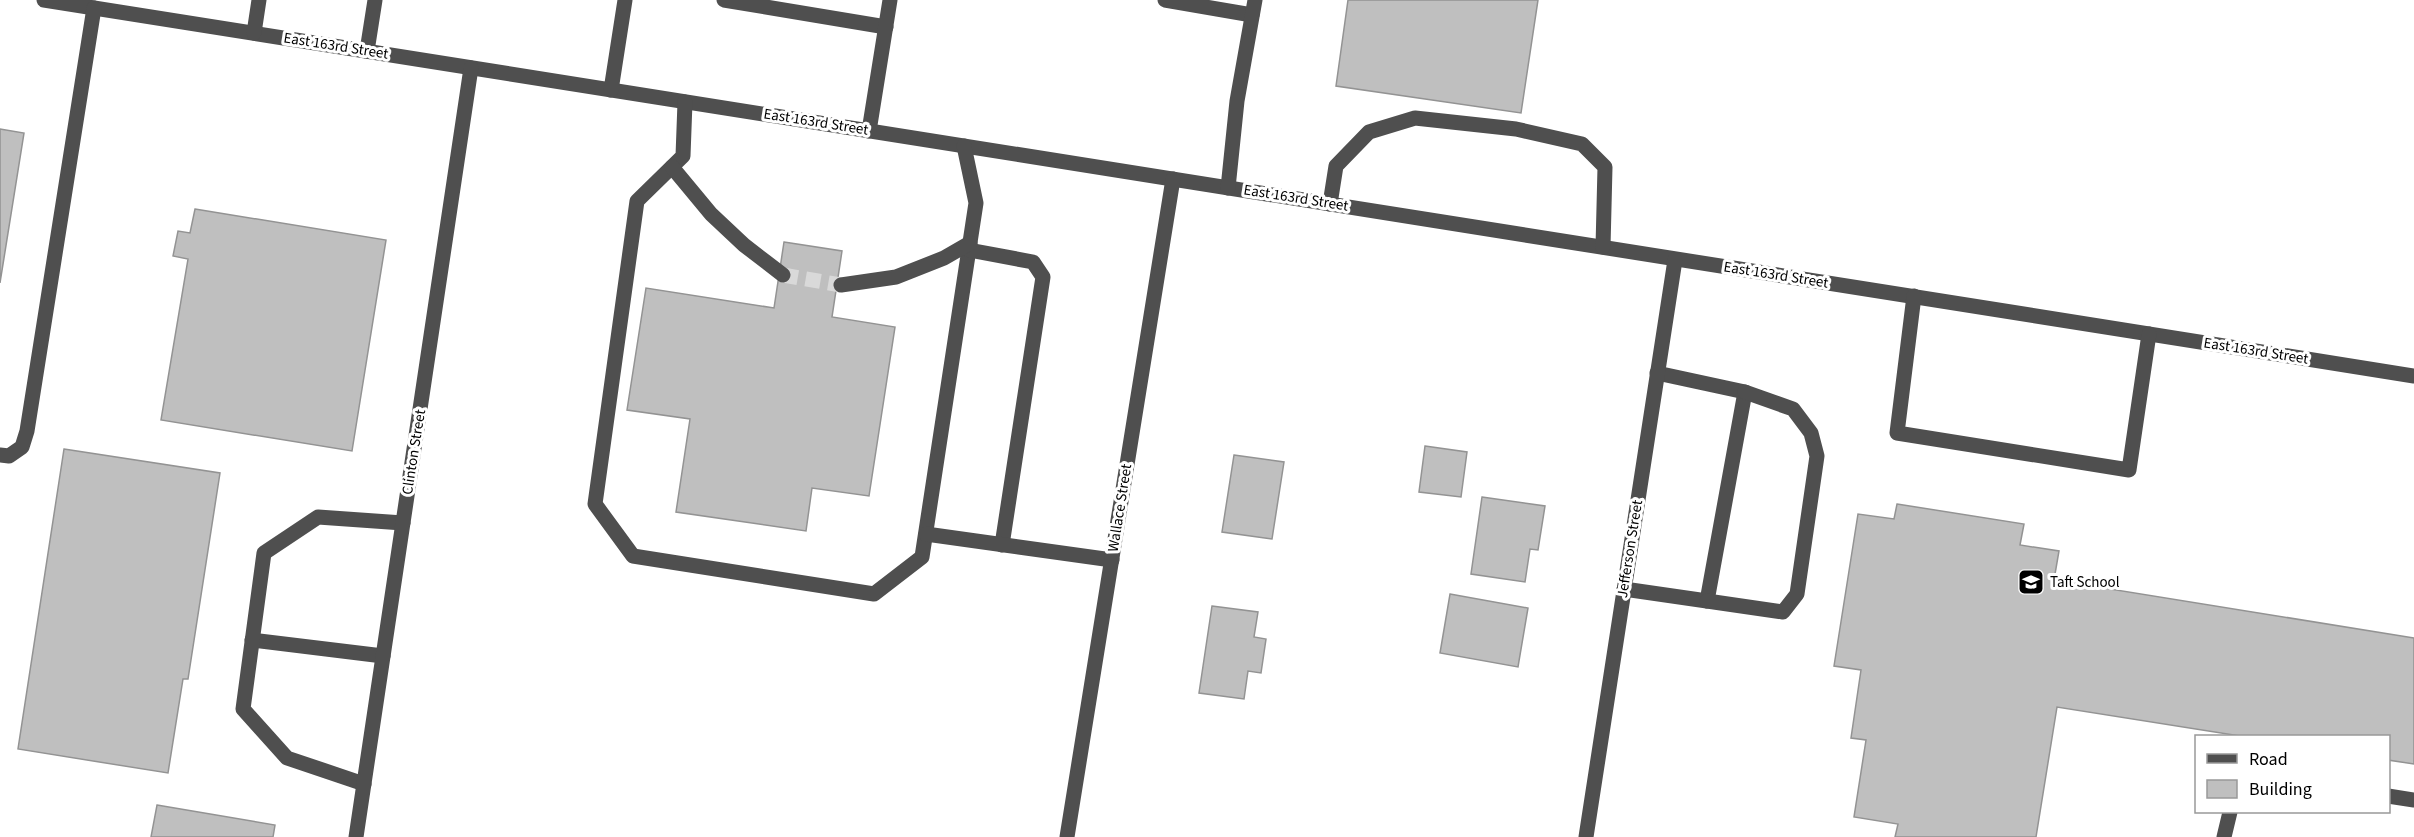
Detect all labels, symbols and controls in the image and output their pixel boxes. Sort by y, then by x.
street label: East 163rd Street [282,27,390,65]
street label: East 163rd Street [762,103,870,141]
street label: East 163rd Street [1242,179,1350,217]
street label: East 163rd Street [1722,256,1830,294]
street label: East 163rd Street [2202,332,2310,370]
street label: Clinton Street [397,408,431,496]
street label: Wallace Street [1103,462,1137,554]
street label: Jefferson Street [1612,499,1648,599]
school or university icon: Taft School [2016,567,2046,597]
place label: Taft School [2050,572,2120,593]
legend [2195,735,2390,813]
text: Road [2249,747,2288,772]
text: Building [2249,777,2312,802]

